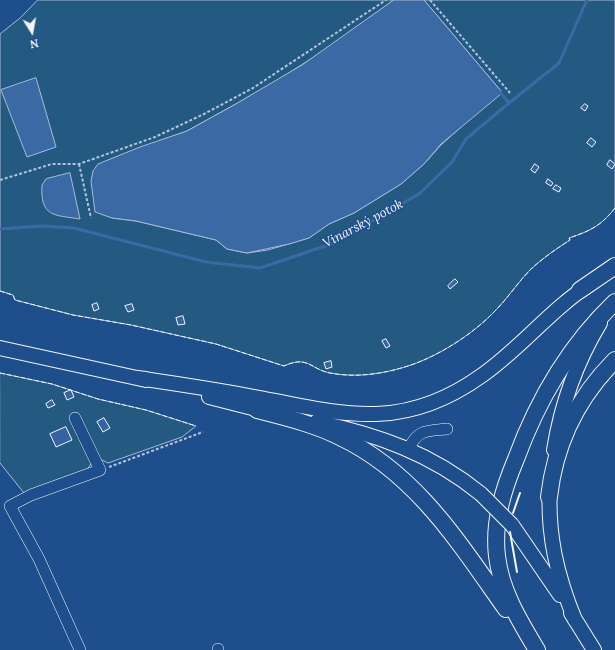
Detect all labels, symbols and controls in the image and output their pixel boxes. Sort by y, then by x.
north arrow [12,12,52,52]
text: N [29,36,40,51]
water label: Vinarský potok [320,196,406,252]

